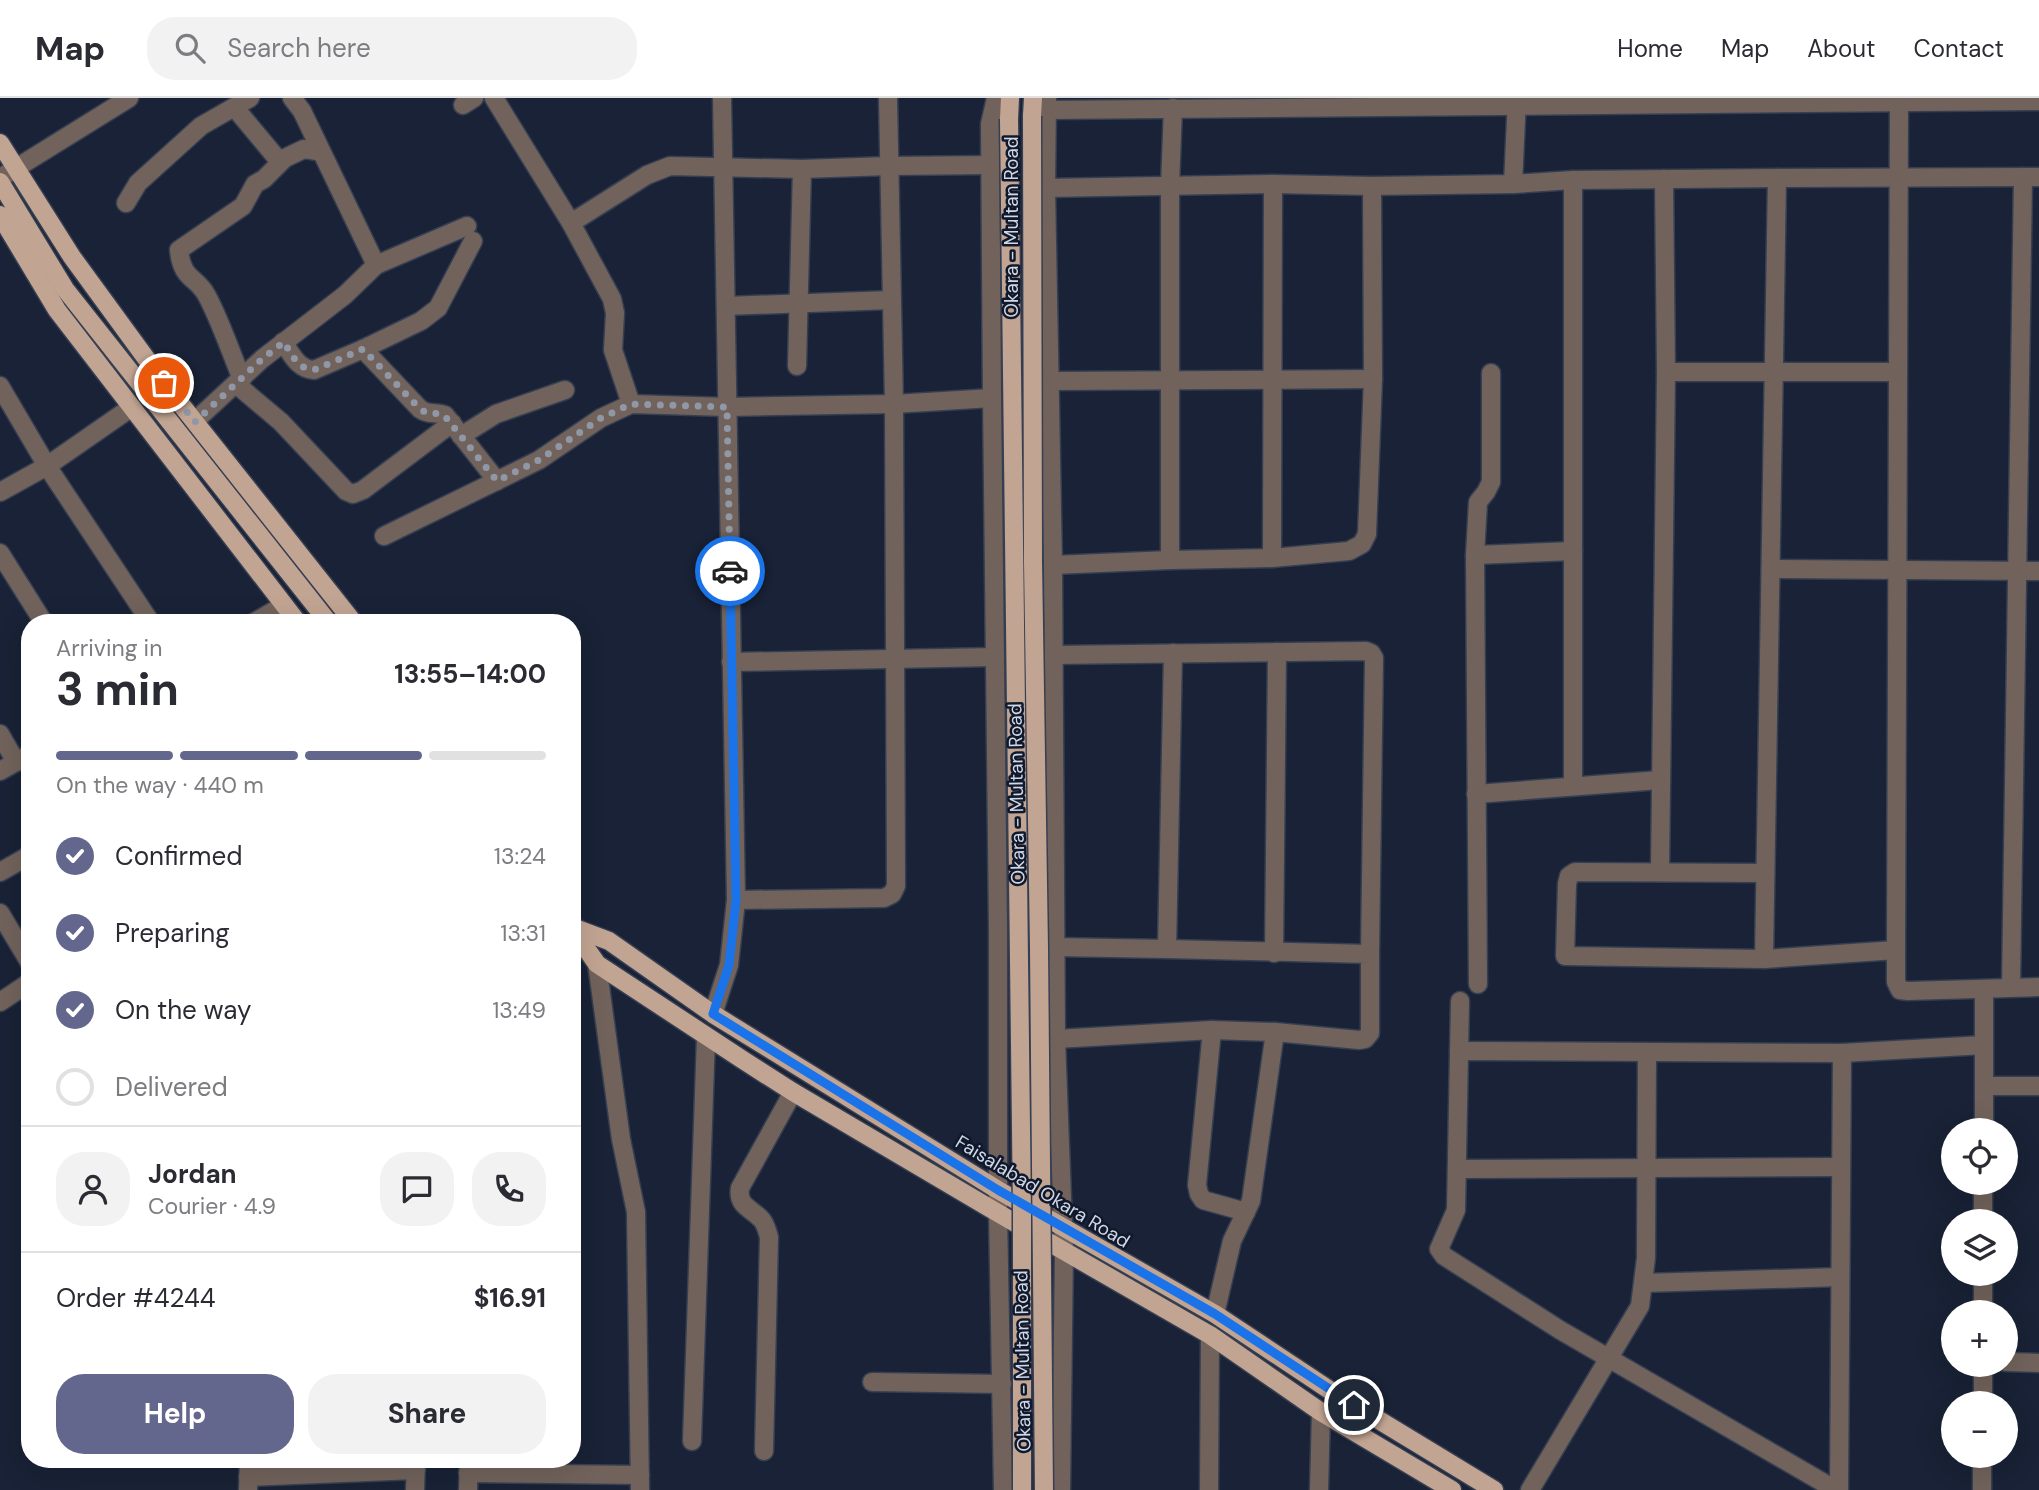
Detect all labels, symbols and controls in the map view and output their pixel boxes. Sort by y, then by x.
search box [147,17,637,80]
text: Map [35,27,105,70]
icon: search [171,29,209,67]
text: Search here [227,31,371,65]
text: Home [1617,33,1683,64]
text: Map [1721,33,1769,64]
text: About [1807,33,1876,64]
text: Contact [1914,33,2004,64]
street label: Okara - Multan Road [999,136,1024,318]
pin [134,353,194,413]
icon: bag [145,364,183,402]
courier [695,536,765,606]
icon: car [711,552,749,590]
text: Arriving in [56,633,162,663]
text: 13:55–14:00 [394,657,546,691]
text: 3 min [56,659,179,719]
street label: Okara - Multan Road [1002,703,1031,885]
text: On the way · 440 m [56,770,264,800]
icon: check [56,837,94,875]
text: Confirmed [115,839,242,873]
text: 13:24 [494,841,546,871]
icon: check [56,914,94,952]
text: Preparing [115,916,230,950]
text: 13:31 [500,918,546,948]
icon: check [56,991,94,1029]
text: On the way [115,993,251,1027]
text: 13:49 [492,995,546,1025]
text: Delivered [115,1070,228,1104]
map controls [1941,1118,2018,1468]
button: locate [1941,1118,2018,1195]
street label: Faisalabad Okara Road [951,1129,1135,1253]
button: person [56,1152,130,1226]
button: chat [380,1152,454,1226]
button: phone [472,1152,546,1226]
text: Jordan [148,1157,237,1191]
text: Courier · 4.9 [148,1191,276,1221]
button: layers [1941,1209,2018,1286]
street label: Okara - Multan Road [1008,1270,1037,1452]
text: Order #4244 [56,1281,216,1315]
text: $16.91 [474,1281,546,1315]
button: + [1941,1300,2018,1377]
button: Help [56,1374,294,1454]
button: Share [308,1374,546,1454]
pin [1324,1375,1384,1435]
icon: home [1335,1386,1373,1424]
button: − [1941,1391,2018,1468]

